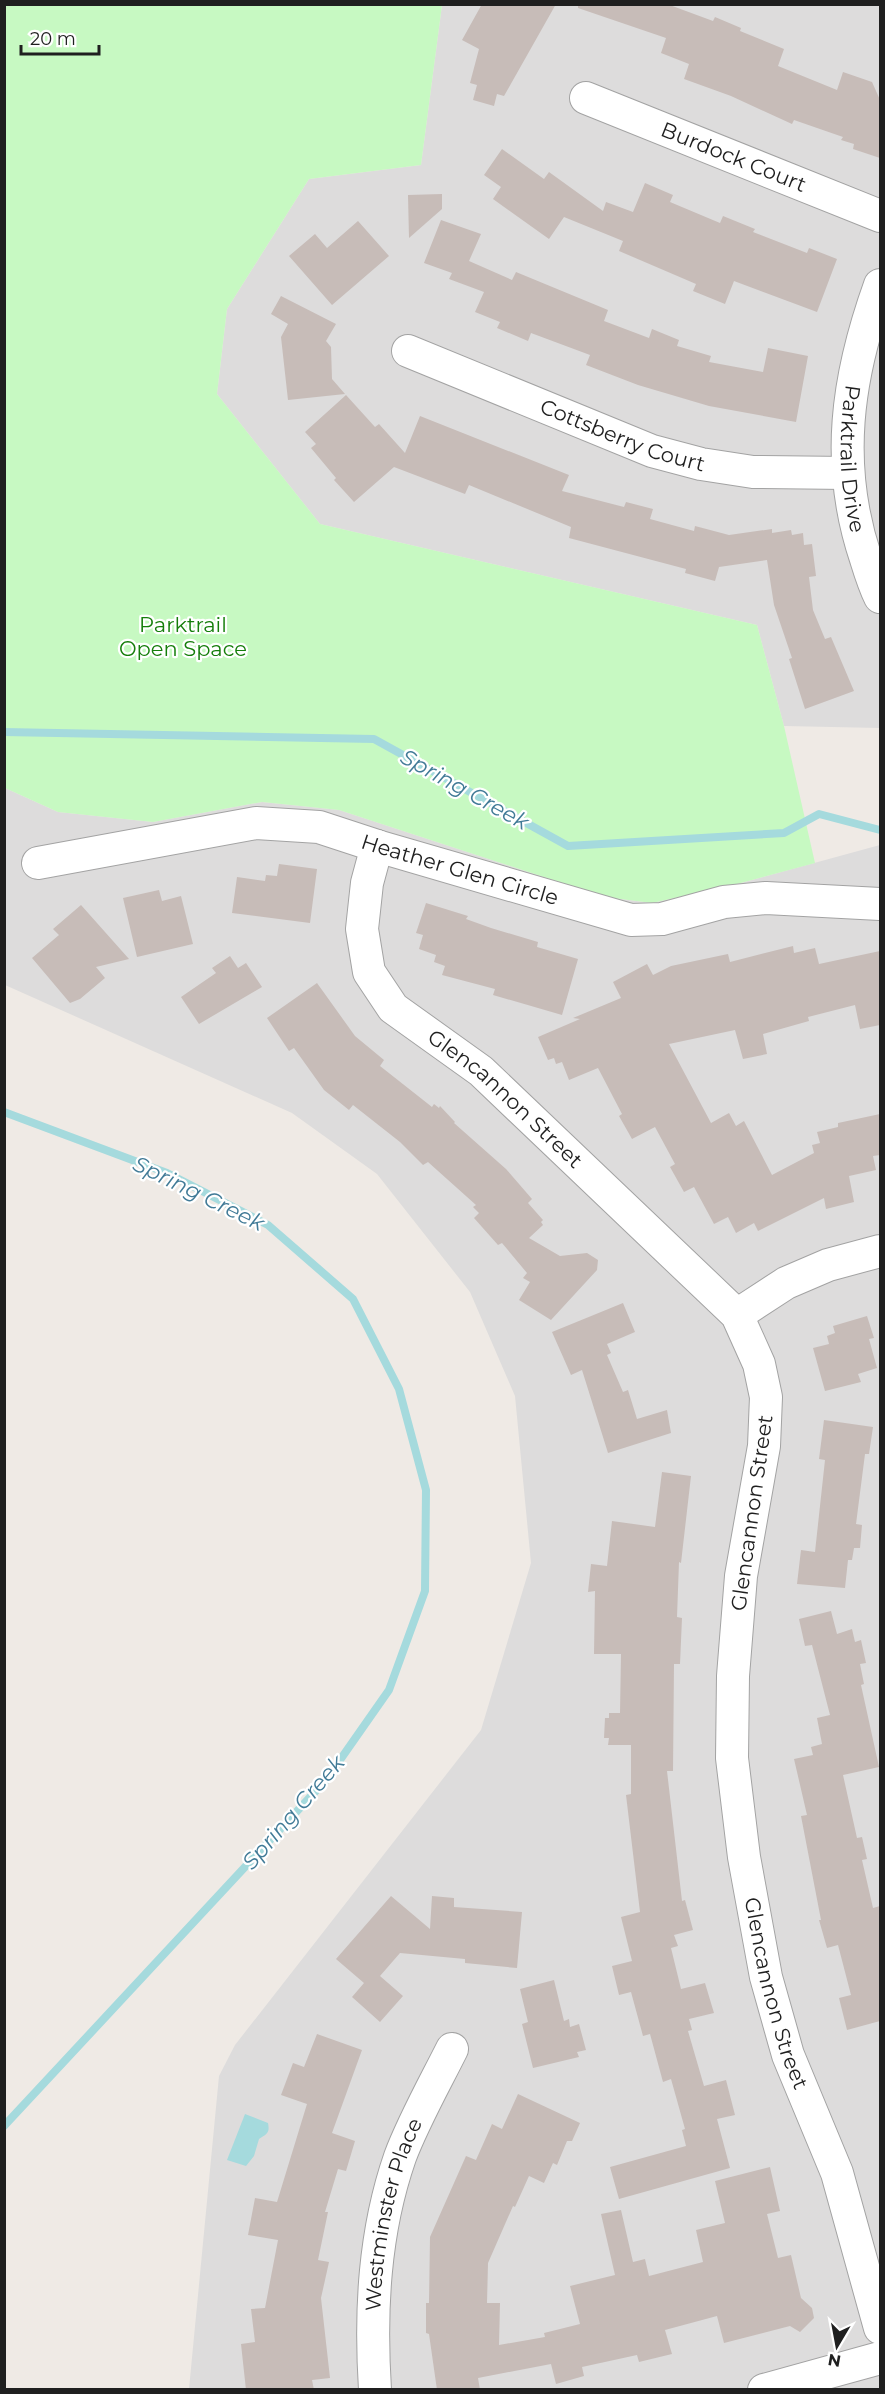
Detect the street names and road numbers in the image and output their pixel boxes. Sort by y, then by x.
street label: Burdock Court [657,116,810,197]
street label: Parktrail Drive [836,383,871,535]
street label: Cottsberry Court [537,394,708,477]
street label: Heather Glen Circle [358,829,561,910]
street label: Glencannon Street [423,1024,588,1173]
street label: Glencannon Street [725,1413,778,1613]
street label: Glencannon Street [740,1895,814,2093]
street label: Westminster Place [360,2114,427,2312]

